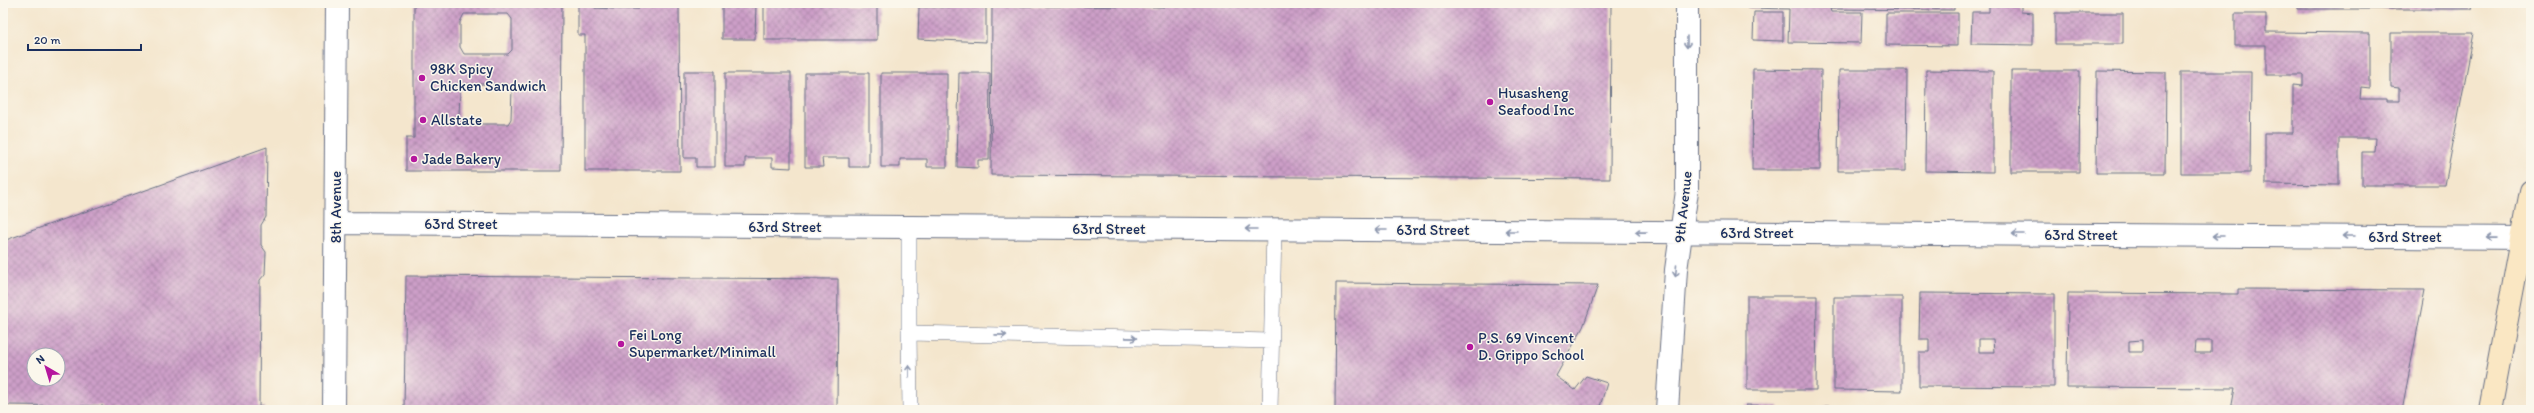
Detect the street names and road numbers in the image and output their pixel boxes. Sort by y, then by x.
street label: 9th Avenue [1670,170,1696,244]
street label: 8th Avenue [327,171,345,243]
street label: 63rd Street [424,215,498,233]
street label: 63rd Street [748,218,822,236]
street label: 63rd Street [1072,220,1146,238]
street label: 63rd Street [1396,221,1470,239]
street label: 63rd Street [1720,224,1794,242]
street label: 63rd Street [2044,226,2118,244]
street label: 63rd Street [2368,228,2442,246]

